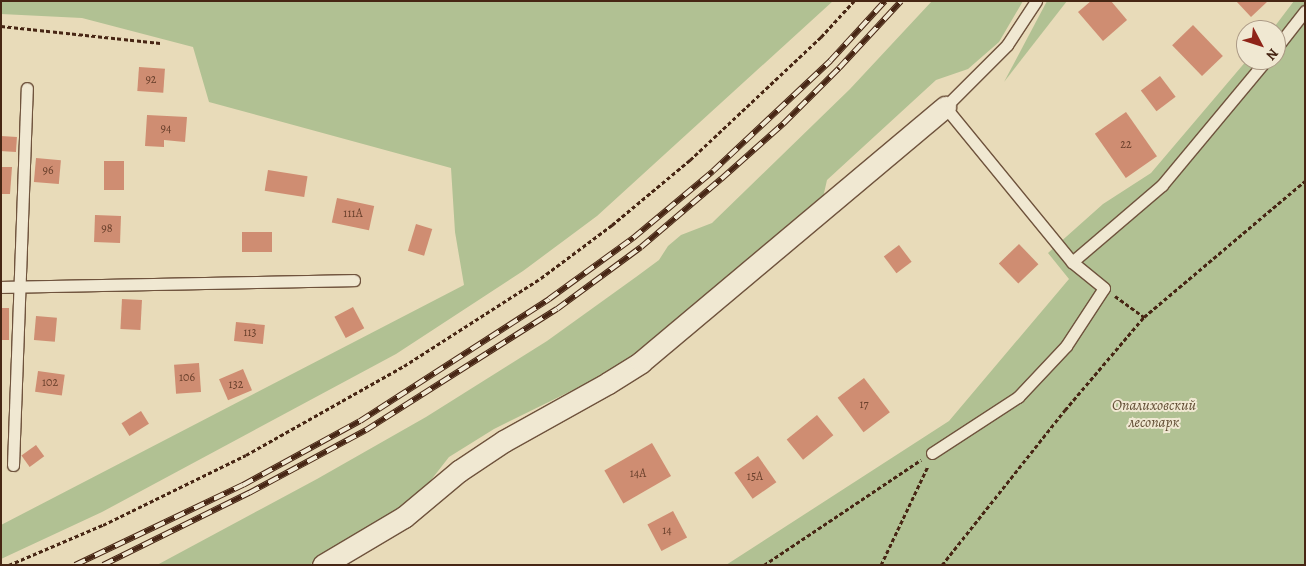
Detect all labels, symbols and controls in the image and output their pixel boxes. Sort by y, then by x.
north arrow [1236,20,1286,70]
text: N [1262,44,1283,64]
house number: 92 [145,73,157,87]
house number: 94 [161,122,171,136]
house number: 22 [1120,138,1132,152]
house number: 96 [42,164,54,178]
house number: 111А [343,207,363,221]
house number: 98 [101,222,113,236]
house number: 113 [243,326,257,340]
house number: 106 [179,371,195,385]
house number: 102 [42,376,58,390]
house number: 132 [229,378,243,392]
park label: Опалиховский лесопарк [1112,396,1196,431]
house number: 17 [859,398,869,412]
house number: 14А [630,467,646,481]
house number: 15А [747,470,763,484]
house number: 14 [662,524,672,538]

